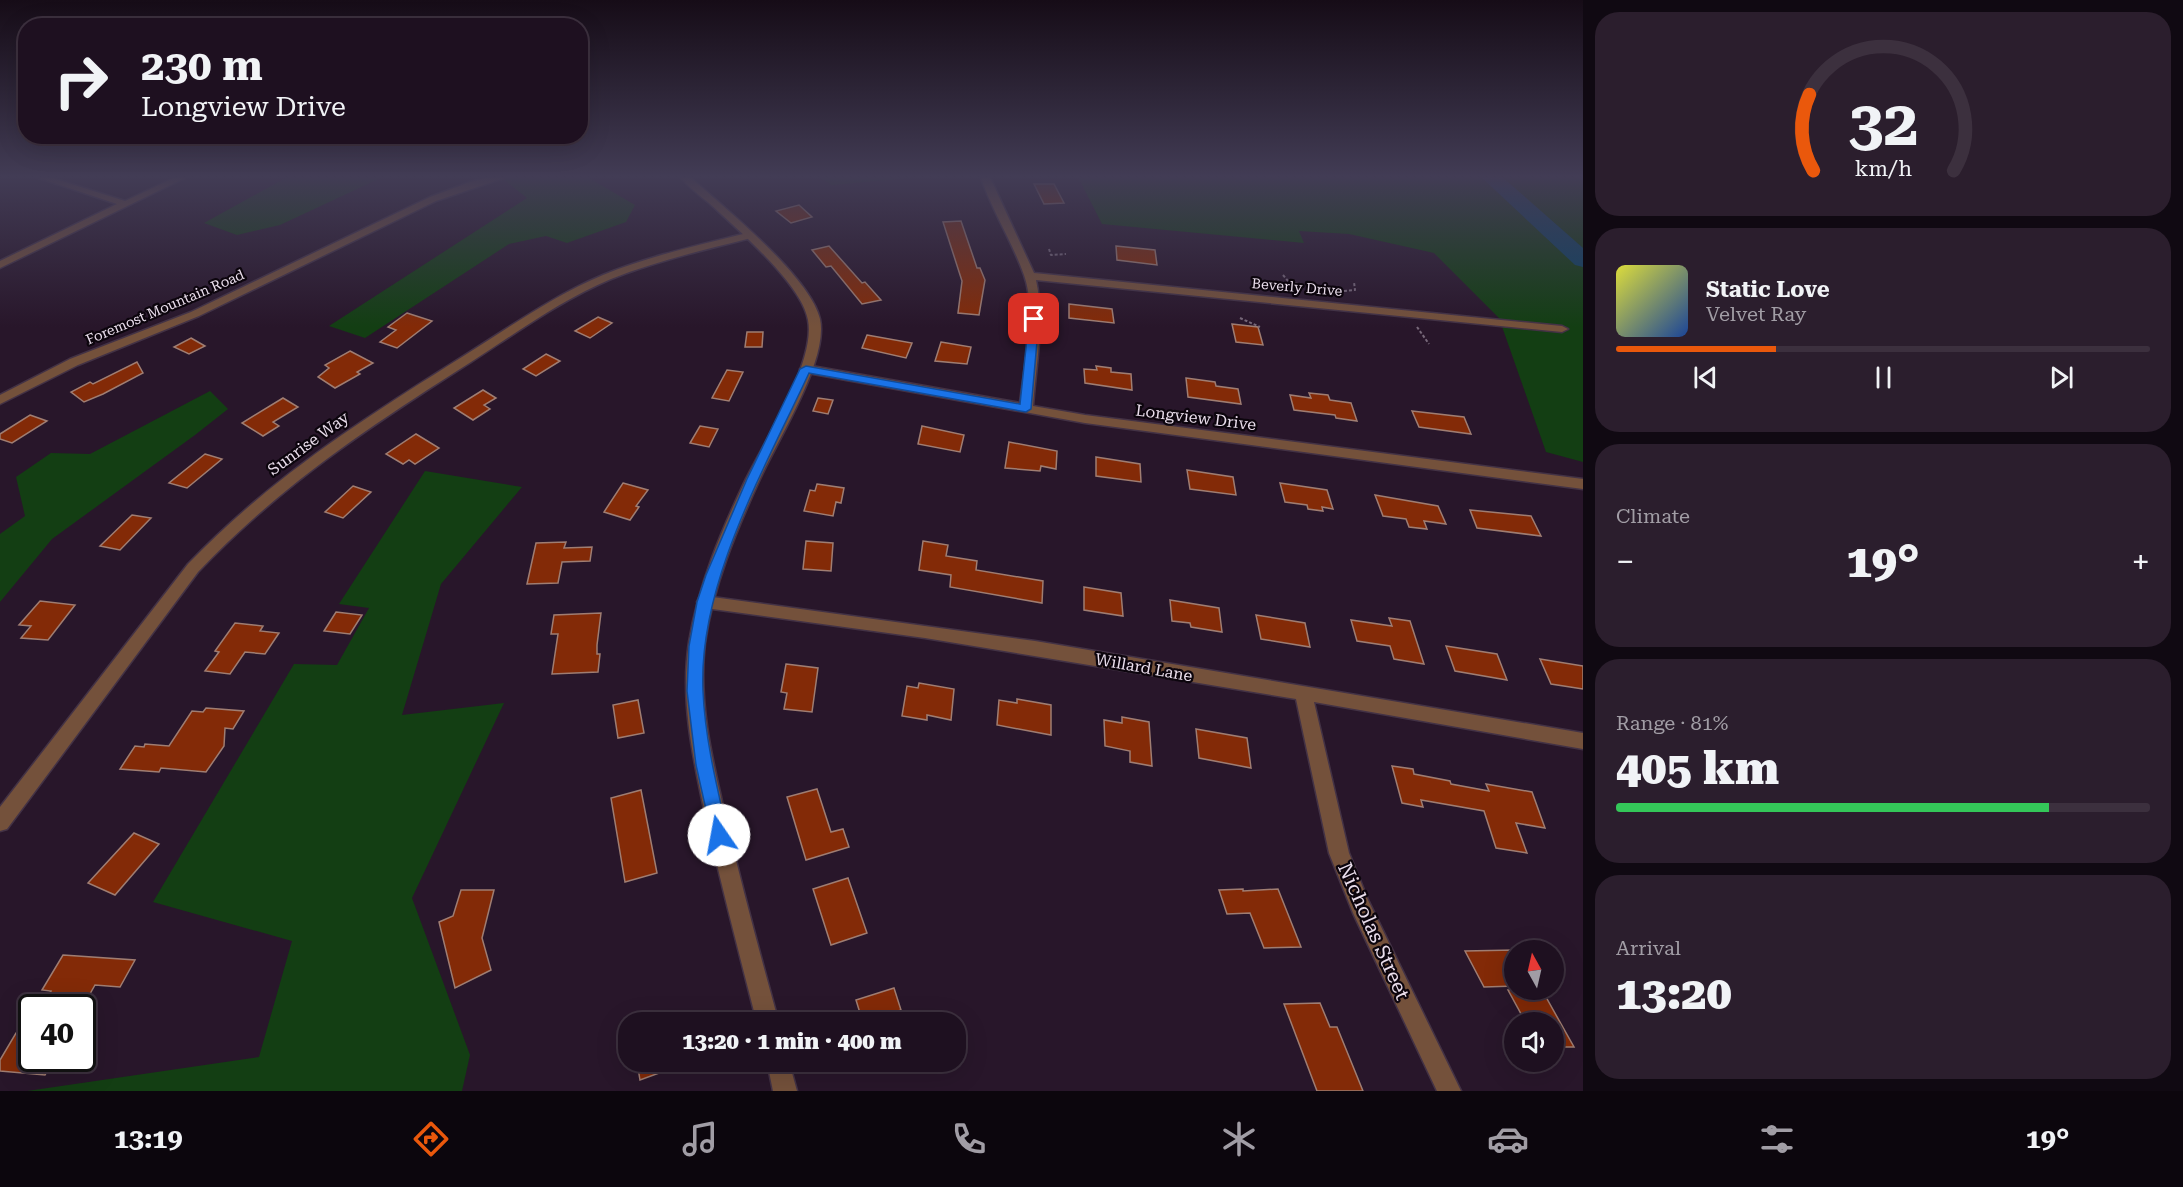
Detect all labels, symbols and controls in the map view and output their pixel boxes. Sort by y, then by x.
text: 230 m [141,41,263,90]
icon: right [42,42,120,120]
text: 32 [1848,87,1918,160]
text: Longview Drive [141,91,346,123]
text: km/h [1854,156,1912,181]
street label: Foremost Mountain Road [84,266,246,348]
street label: Beverly Drive [1251,275,1343,299]
text: Static Love [1706,277,1830,302]
pin [1008,293,1059,344]
icon: arrive [1017,302,1050,335]
text: Velvet Ray [1706,302,1806,326]
icon: previous [1689,361,1722,394]
icon: pause [1867,361,1900,394]
icon: next [2045,361,2078,394]
street label: Longview Drive [1135,401,1258,434]
street label: Sunrise Way [264,407,353,479]
text: Climate [1616,504,1690,528]
text: 19° [1847,535,1920,588]
text: − [1616,542,1634,581]
text: + [2132,542,2150,581]
street label: Willard Lane [1094,650,1194,685]
text: Range · 81% [1616,711,1728,735]
text: 405 km [1616,742,1779,795]
position arrow [687,803,751,867]
street label: Nicholas Street [1333,859,1415,1004]
text: Arrival [1616,936,1681,960]
north arrow [1504,940,1564,1000]
map controls [1504,940,1564,1072]
text: 13:20 [1616,967,1732,1020]
speed limit sign: 40 [18,994,96,1072]
button: sound [1504,1012,1564,1072]
text: 13:20 · 1 min · 400 m [682,1029,902,1054]
icon: directions [410,1118,452,1160]
icon: music [679,1118,721,1160]
icon: phone [948,1118,990,1160]
icon: climate [1218,1118,1260,1160]
icon: car [1487,1118,1529,1160]
icon: filters [1756,1118,1798,1160]
text: 13:19 [114,1123,183,1155]
text: 19° [2026,1123,2069,1155]

